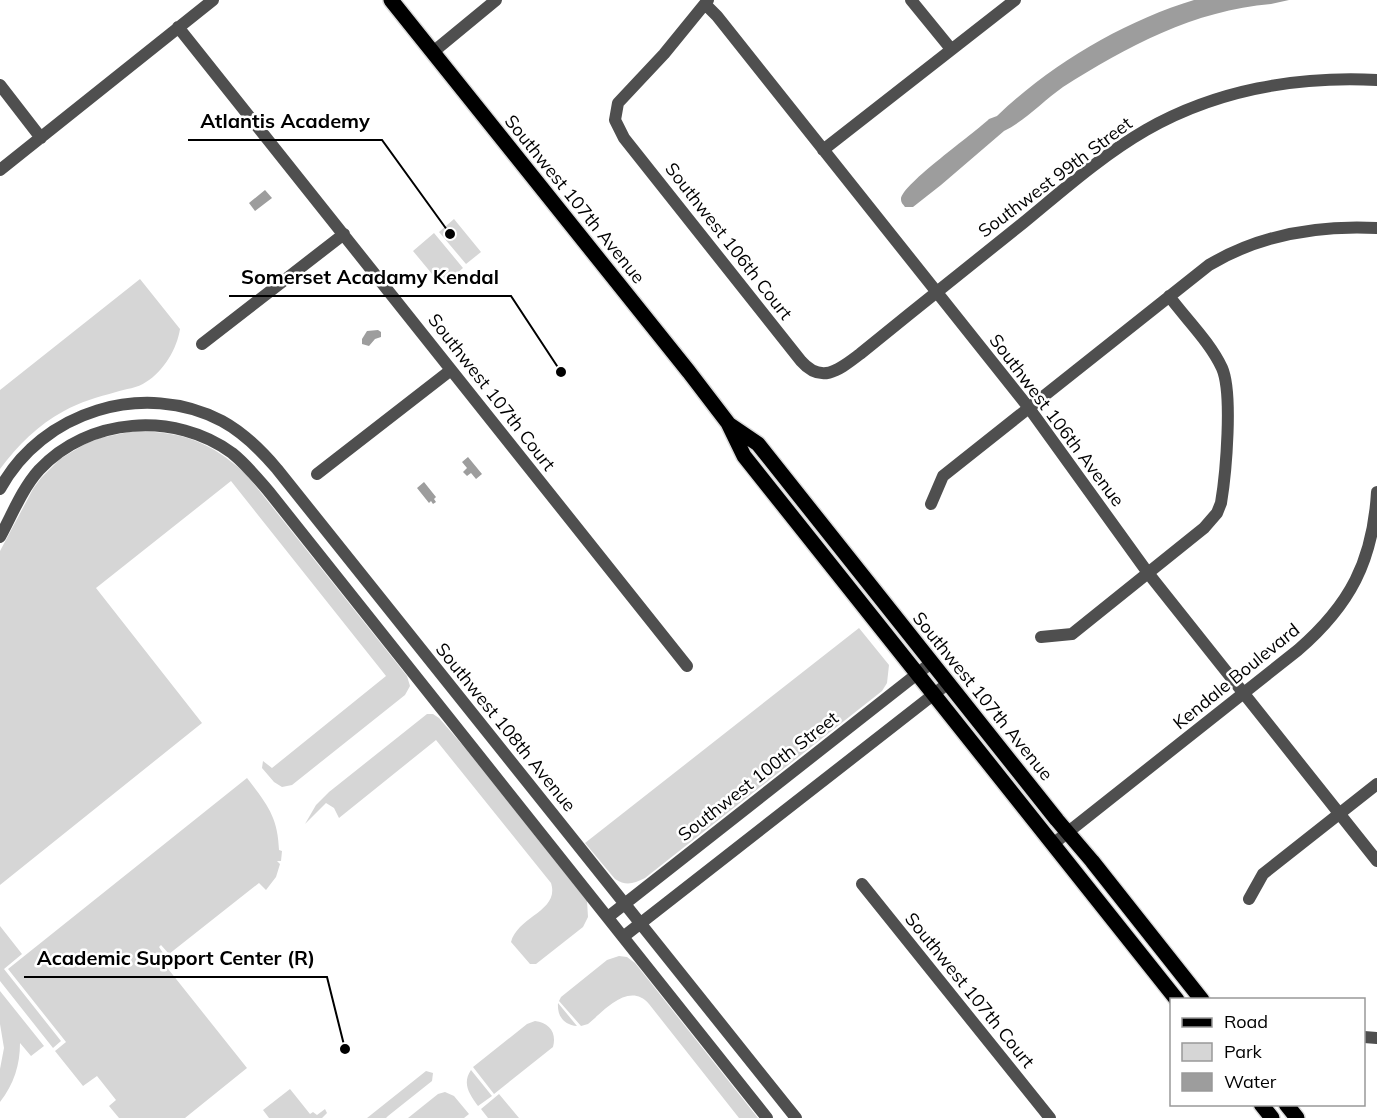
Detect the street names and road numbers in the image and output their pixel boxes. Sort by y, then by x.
street label: Southwest 107th Avenue [500,110,650,288]
street label: Southwest 99th Street [974,112,1136,242]
street label: Southwest 106th Court [660,158,798,324]
street label: Southwest 107th Court [423,309,561,475]
street label: Southwest 106th Avenue [984,329,1130,511]
street label: Southwest 107th Avenue [908,607,1058,785]
street label: Kendale Boulevard [1168,618,1304,734]
street label: Southwest 108th Avenue [431,638,581,816]
street label: Southwest 100th Street [673,706,843,846]
street label: Southwest 107th Court [900,908,1040,1072]

